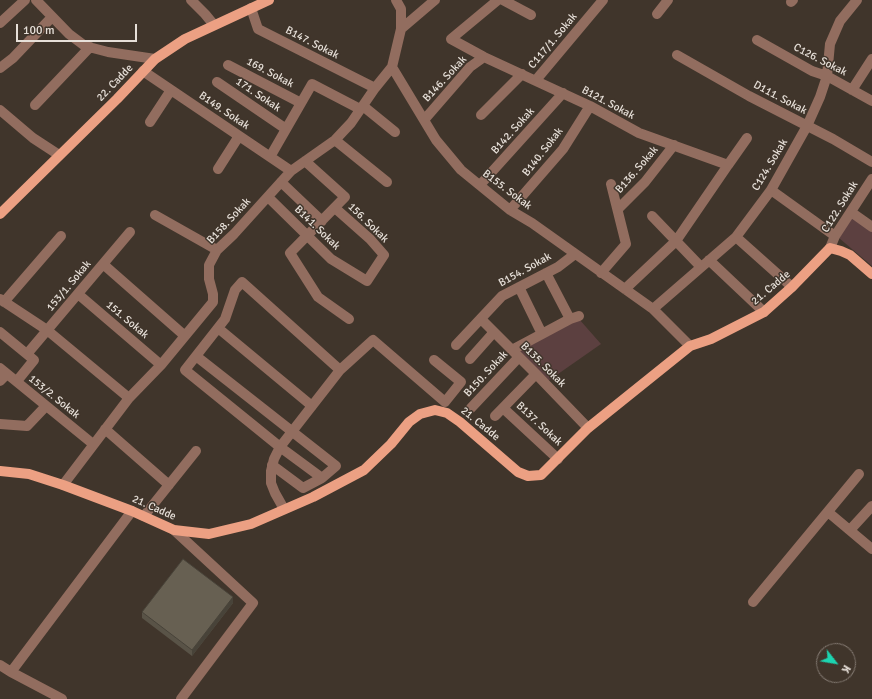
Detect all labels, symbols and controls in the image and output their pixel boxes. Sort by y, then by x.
street label: C117/1. Sokak [526,10,580,72]
scale bar [18,16,139,42]
text: 100 m [23,23,55,38]
street label: B147. Sokak [283,24,341,62]
street label: C126. Sokak [791,41,849,79]
street label: B146. Sokak [420,53,470,105]
street label: 169. Sokak [244,55,296,91]
street label: 22. Cadde [94,62,136,104]
street label: 171. Sokak [233,75,283,115]
street label: D111. Sokak [751,78,809,118]
street label: B121. Sokak [579,84,637,122]
street label: B149. Sokak [196,89,252,133]
street label: B142. Sokak [489,105,537,157]
street label: B140. Sokak [520,125,566,179]
street label: C124. Sokak [749,137,791,193]
street label: B136. Sokak [613,144,661,196]
street label: B155. Sokak [480,167,534,213]
street label: C122. Sokak [819,179,861,235]
street label: B158. Sokak [204,195,254,247]
street label: 156. Sokak [345,200,391,246]
street label: B141. Sokak [291,203,343,253]
street label: B154. Sokak [496,250,554,290]
street label: 153/1. Sokak [44,258,94,314]
street label: 21. Cadde [749,268,793,308]
street label: 151. Sokak [103,298,151,342]
street label: B135. Sokak [518,340,568,390]
street label: B150. Sokak [461,348,511,400]
street label: 153/2. Sokak [26,372,82,422]
street label: B137. Sokak [513,399,565,449]
street label: 21. Cadde [458,404,502,444]
street label: 21. Cadde [130,493,178,523]
north arrow [816,643,856,683]
text: K [839,663,853,675]

